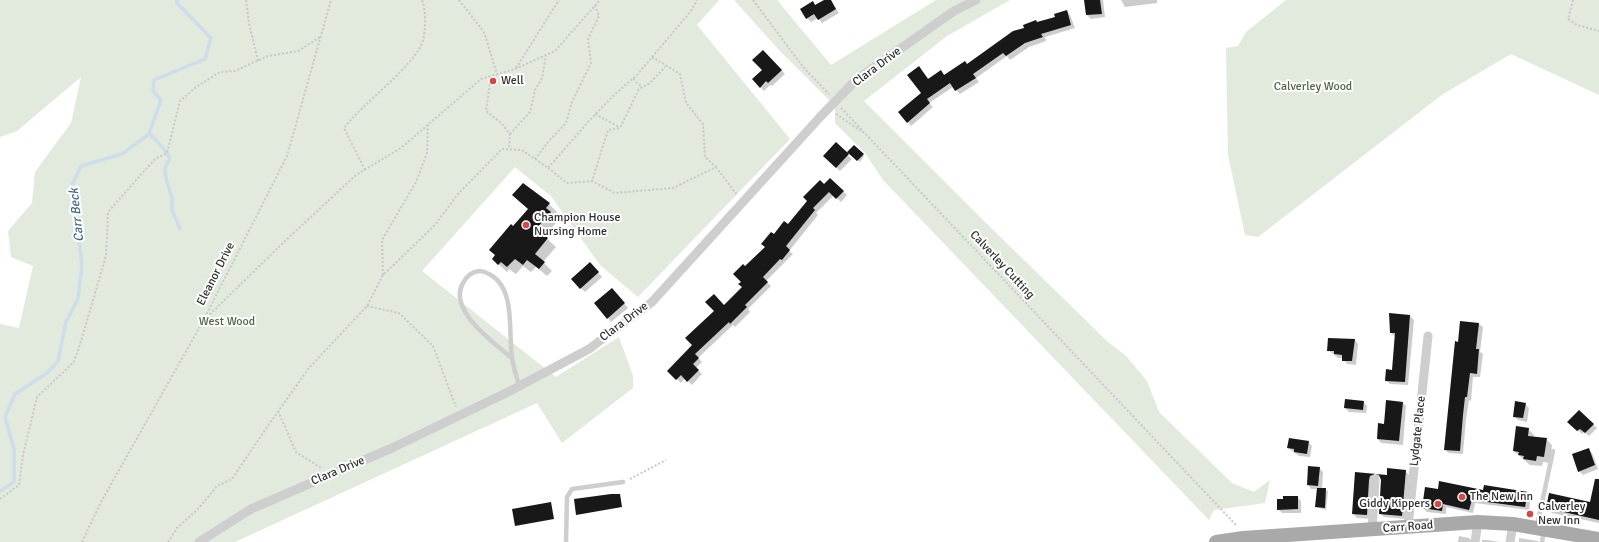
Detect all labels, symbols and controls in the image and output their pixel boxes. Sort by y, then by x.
street label: Clara Drive [850,44,904,90]
place label: Well [501,74,524,88]
marker: Well [488,76,498,86]
park label: Calverley Wood [1274,80,1352,94]
water label: Carr Beck [66,187,88,243]
place label: Champion House Nursing Home [534,211,621,239]
marker: Champion House Nursing Home [521,220,531,230]
street label: Calverley Cutting [967,228,1037,302]
street label: Eleanor Drive [194,240,238,308]
street label: Clara Drive [597,299,651,345]
park label: West Wood [199,315,255,329]
street label: Lydgate Place [1407,395,1429,467]
street label: Clara Drive [309,453,367,489]
place label: The New Inn [1470,490,1533,504]
marker: The New Inn [1457,492,1467,502]
place label: Giddy Kippers [1359,497,1430,511]
marker: Giddy Kippers [1433,499,1443,509]
place label: Calverley New Inn [1538,500,1585,528]
marker: Calverley New Inn [1525,509,1535,519]
street label: Carr Road [1382,518,1434,536]

